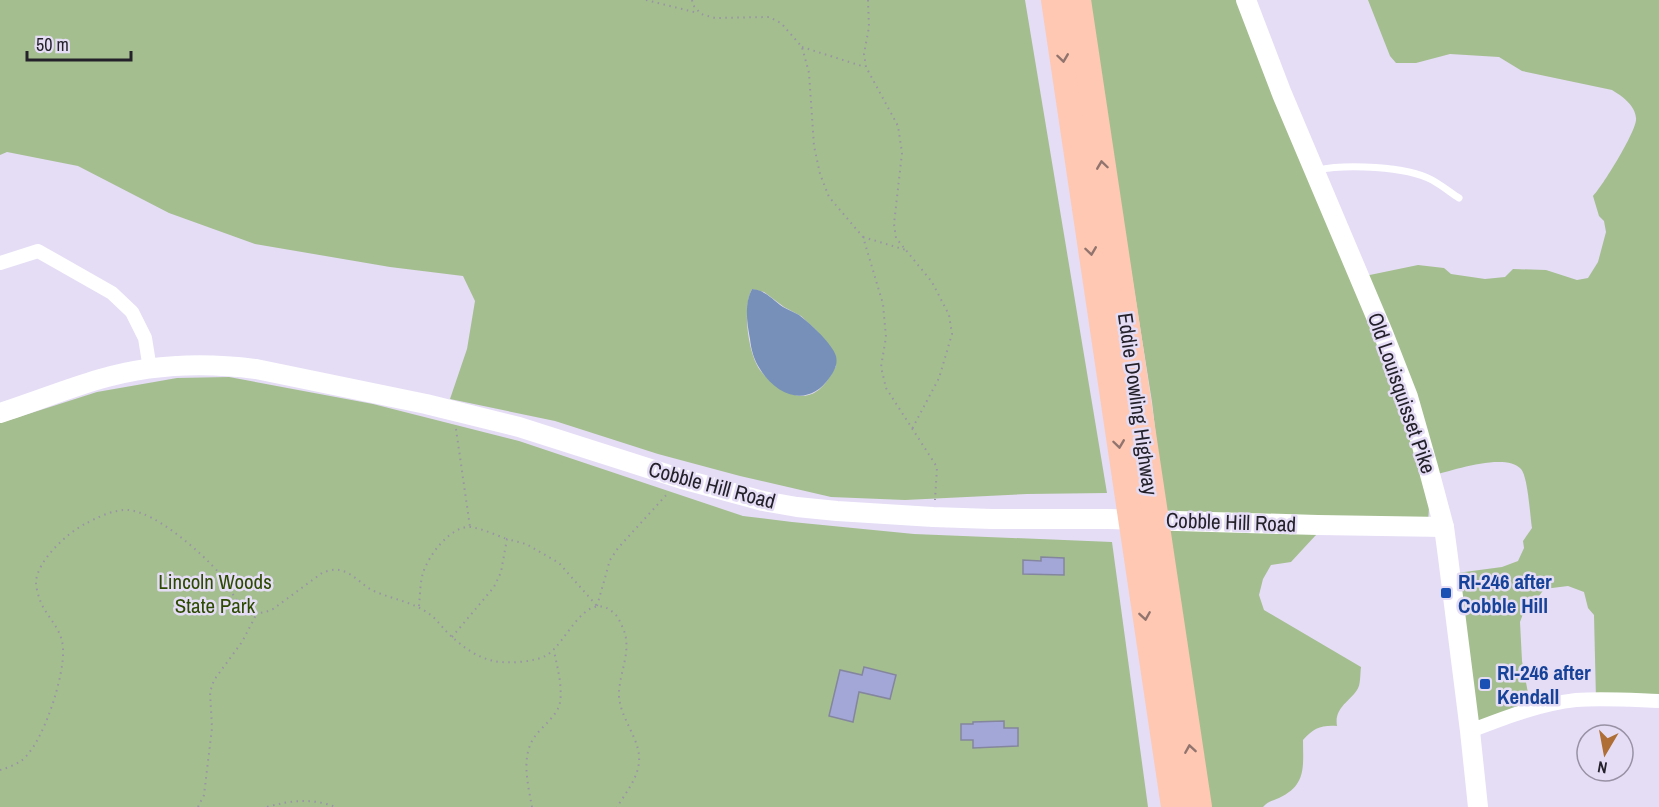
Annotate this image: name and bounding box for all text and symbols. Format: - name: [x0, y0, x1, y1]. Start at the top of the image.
- scale bar: [27, 24, 130, 62]
- text: 50 m: [36, 32, 69, 57]
- one-way arrow: [1056, 53, 1068, 62]
- one-way arrow: [1097, 160, 1109, 169]
- one-way arrow: [1084, 245, 1097, 255]
- street label: Old Louisquisset Pike: [1361, 309, 1443, 477]
- street label: Eddie Dowling Highway: [1111, 311, 1165, 497]
- one-way arrow: [1113, 439, 1125, 448]
- street label: Cobble Hill Road: [645, 454, 779, 516]
- street label: Cobble Hill Road: [1165, 505, 1297, 539]
- park label: Lincoln Woods State Park: [158, 567, 272, 620]
- place label: RI-246 after Cobble Hill: [1458, 567, 1552, 620]
- marker: RI-246 after Cobble Hill: [1439, 586, 1453, 600]
- one-way arrow: [1138, 611, 1150, 620]
- place label: RI-246 after Kendall: [1497, 658, 1591, 711]
- marker: RI-246 after Kendall: [1478, 677, 1492, 691]
- north arrow: [1575, 723, 1635, 783]
- one-way arrow: [1185, 745, 1197, 754]
- text: N: [1596, 756, 1609, 779]

